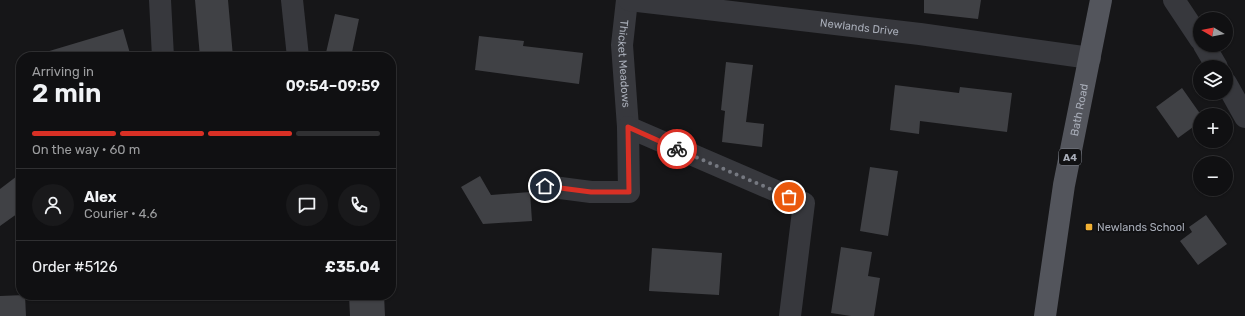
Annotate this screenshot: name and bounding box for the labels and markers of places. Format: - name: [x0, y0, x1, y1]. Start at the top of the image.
- pin: [528, 169, 562, 203]
- pin: [772, 180, 806, 214]
- place label: Newlands School: [1097, 221, 1185, 234]
- marker: Newlands School: [1084, 222, 1094, 232]

